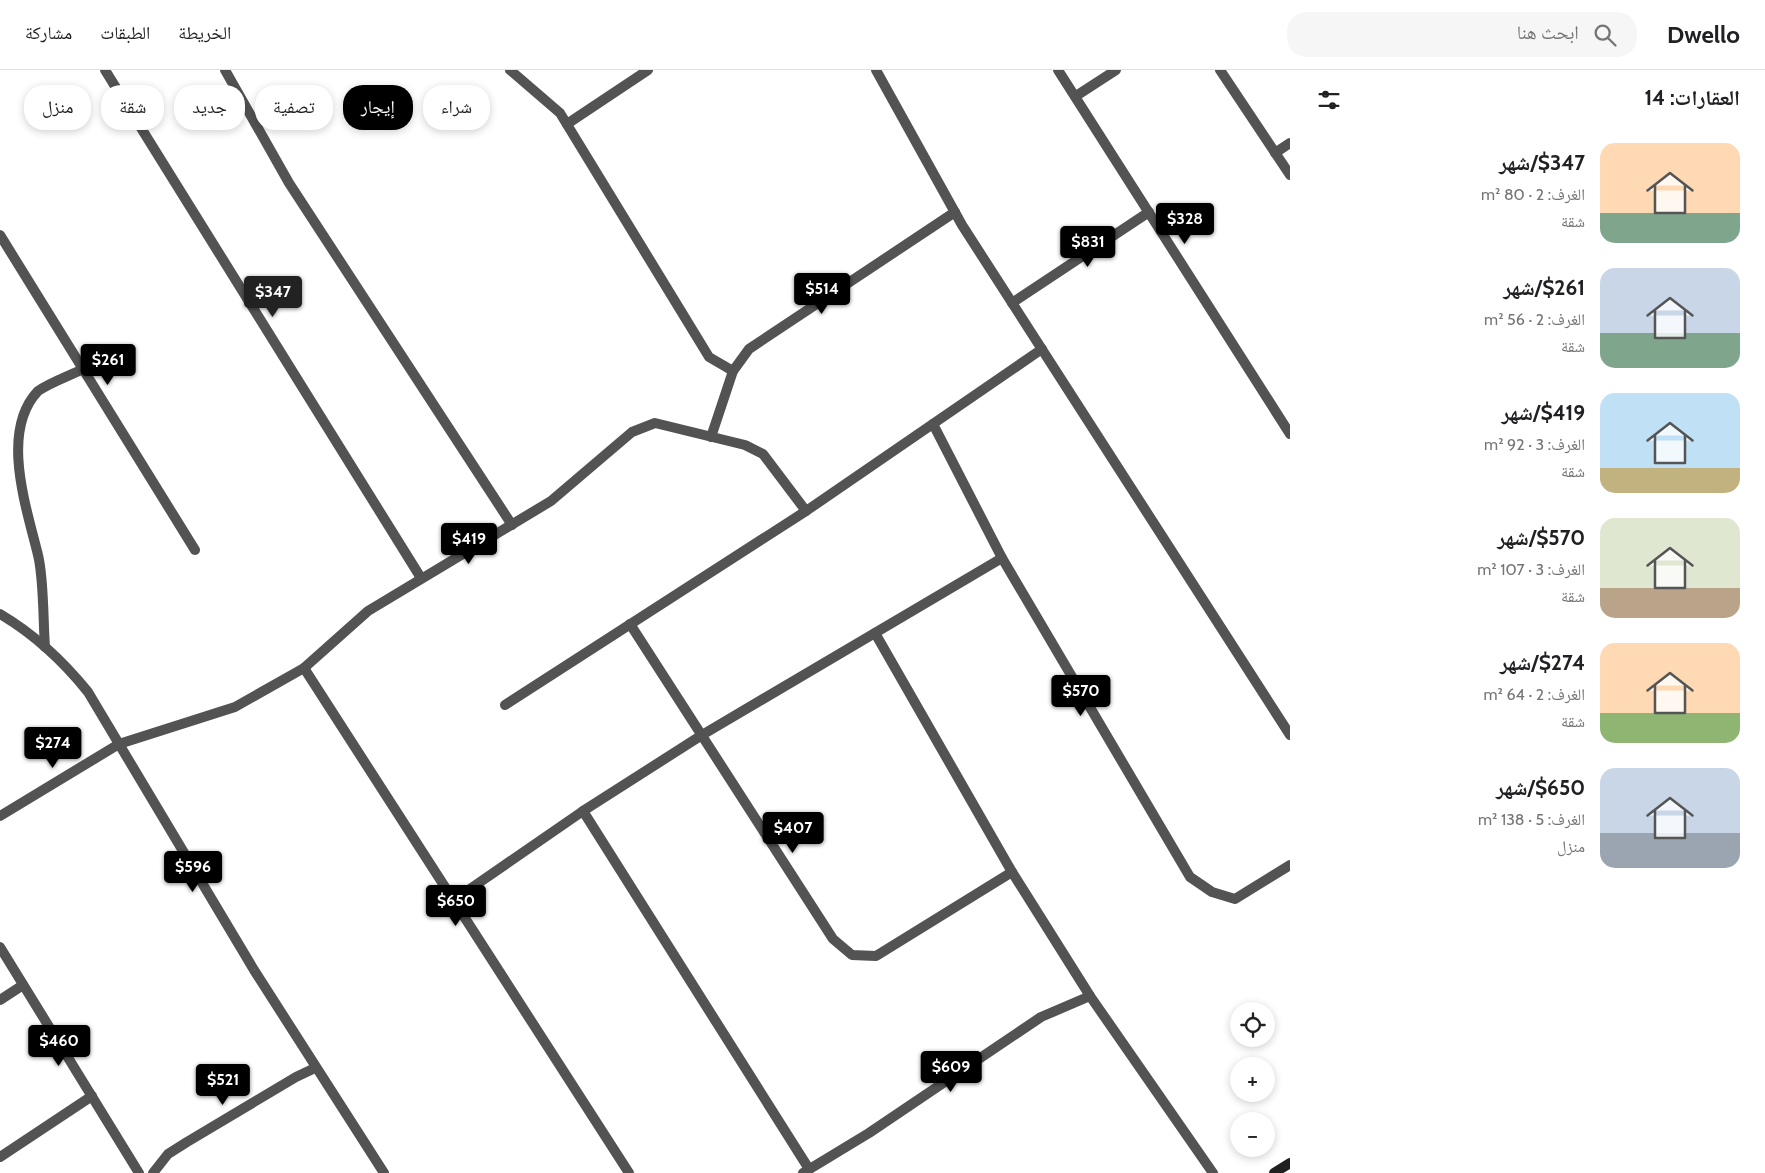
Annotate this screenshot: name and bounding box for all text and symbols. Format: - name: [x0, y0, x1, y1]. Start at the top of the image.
- search box: [1287, 12, 1637, 57]
- text: Dwello: [1667, 20, 1740, 49]
- text: ابحث هنا: [1517, 21, 1579, 44]
- icon: search: [1591, 21, 1619, 49]
- text: مشاركة: [25, 22, 72, 44]
- text: الطبقات: [100, 22, 150, 44]
- text: الخريطة: [178, 22, 231, 44]
- chip: منزل: [24, 85, 91, 130]
- chip: شقة: [101, 85, 164, 130]
- chip: جديد: [174, 85, 245, 130]
- chip: تصفية: [255, 85, 333, 130]
- chip: إيجار: [343, 85, 413, 130]
- chip: شراء: [423, 85, 490, 130]
- text: العقارات: 14: [1644, 85, 1740, 110]
- icon: filters: [1315, 86, 1343, 114]
- text: $347/شهر: [1499, 150, 1585, 175]
- icon: home: [1640, 163, 1700, 223]
- text: الغرف: 2 · 80 m²: [1481, 185, 1585, 204]
- pin: $328: [1155, 202, 1215, 245]
- text: $328: [1167, 209, 1203, 228]
- text: شقة: [1561, 212, 1585, 231]
- pin: $831: [1058, 226, 1118, 268]
- text: $831: [1071, 232, 1105, 251]
- pin: $514: [792, 272, 852, 315]
- text: $261/شهر: [1503, 275, 1585, 300]
- pin: $347: [243, 276, 303, 318]
- text: $514: [805, 279, 839, 298]
- text: $347: [255, 282, 291, 301]
- icon: home: [1640, 288, 1700, 348]
- text: الغرف: 2 · 56 m²: [1484, 310, 1585, 329]
- text: شقة: [1561, 337, 1585, 356]
- pin: $261: [78, 344, 138, 386]
- text: $261: [92, 350, 124, 369]
- text: $419/شهر: [1502, 400, 1585, 425]
- icon: home: [1640, 413, 1700, 473]
- text: الغرف: 3 · 92 m²: [1484, 435, 1585, 454]
- text: شقة: [1561, 462, 1585, 481]
- pin: $419: [439, 522, 499, 565]
- text: $570/شهر: [1497, 525, 1585, 550]
- text: $419: [452, 529, 486, 548]
- icon: home: [1640, 538, 1700, 598]
- text: الغرف: 3 · 107 m²: [1477, 560, 1585, 579]
- text: شقة: [1561, 587, 1585, 606]
- text: $274/شهر: [1500, 650, 1585, 675]
- icon: home: [1640, 663, 1700, 723]
- pin: $570: [1051, 674, 1111, 717]
- text: $570: [1062, 681, 1100, 700]
- text: الغرف: 2 · 64 m²: [1484, 685, 1585, 704]
- text: شقة: [1561, 712, 1585, 731]
- pin: $274: [23, 726, 83, 769]
- text: $274: [35, 733, 71, 752]
- text: $650/شهر: [1496, 775, 1585, 800]
- icon: home: [1640, 788, 1700, 848]
- text: الغرف: 5 · 138 m²: [1478, 810, 1585, 829]
- pin: $407: [763, 812, 823, 854]
- text: $407: [774, 818, 812, 837]
- text: منزل: [1557, 837, 1585, 856]
- pin: $596: [163, 850, 223, 893]
- text: $596: [175, 857, 211, 876]
- pin: $650: [426, 884, 486, 927]
- text: $650: [437, 891, 475, 910]
- map controls: [1230, 1002, 1275, 1157]
- button: locate: [1230, 1002, 1275, 1047]
- pin: $460: [29, 1024, 89, 1067]
- text: $460: [39, 1031, 79, 1050]
- pin: $609: [921, 1050, 981, 1093]
- text: $609: [932, 1057, 970, 1076]
- button: +: [1230, 1057, 1275, 1102]
- pin: $521: [193, 1064, 253, 1106]
- text: $521: [207, 1070, 239, 1089]
- button: −: [1230, 1112, 1275, 1157]

